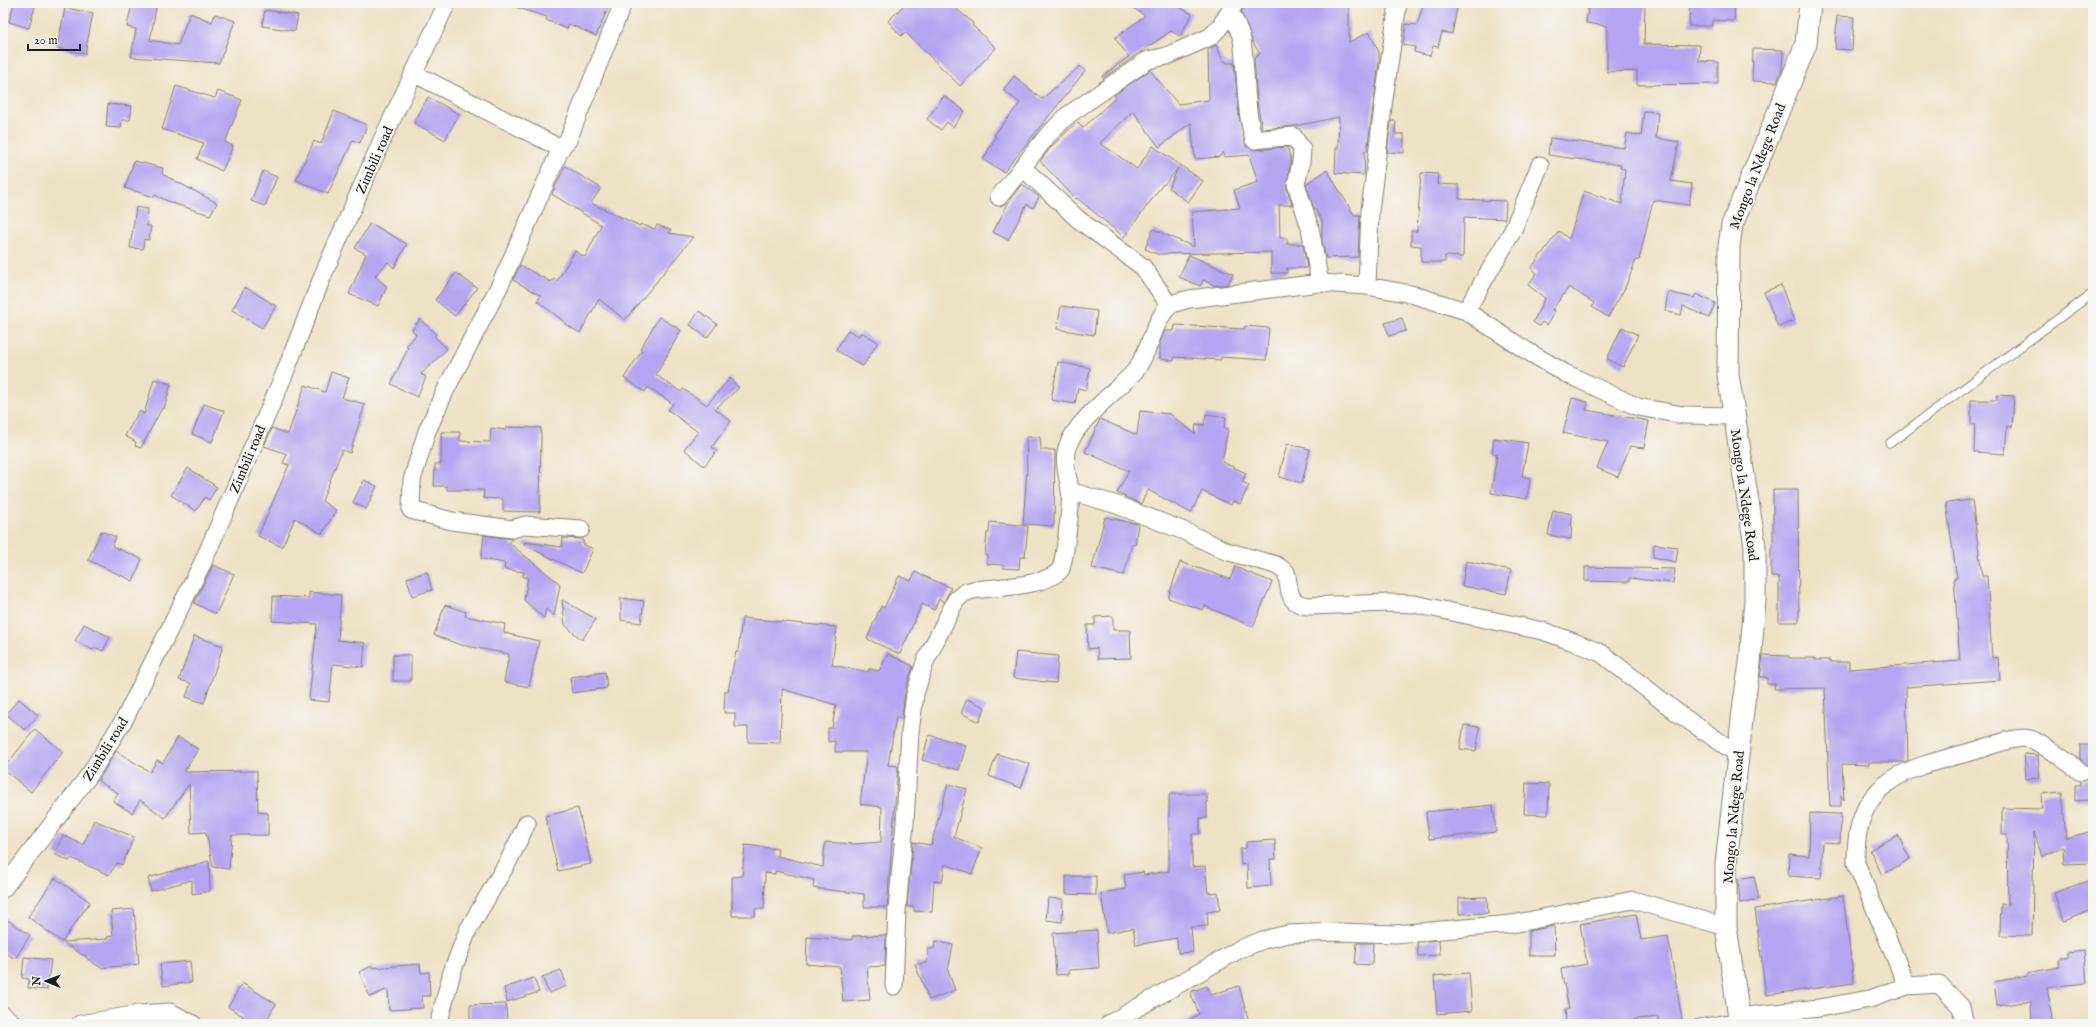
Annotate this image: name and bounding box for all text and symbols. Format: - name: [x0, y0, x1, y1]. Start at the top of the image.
- scale bar: [28, 26, 80, 52]
- text: 20 m: [34, 33, 57, 48]
- street label: Mongo la Ndege Road: [1726, 100, 1790, 232]
- street label: Zimbili road: [352, 123, 398, 197]
- street label: Zimbili road: [225, 422, 271, 496]
- street label: Mongo la Ndege Road: [1726, 428, 1762, 563]
- street label: Zimbili road: [79, 714, 133, 785]
- street label: Mongo la Ndege Road: [1719, 749, 1749, 884]
- north arrow: [26, 961, 66, 1001]
- text: N: [30, 975, 44, 987]

